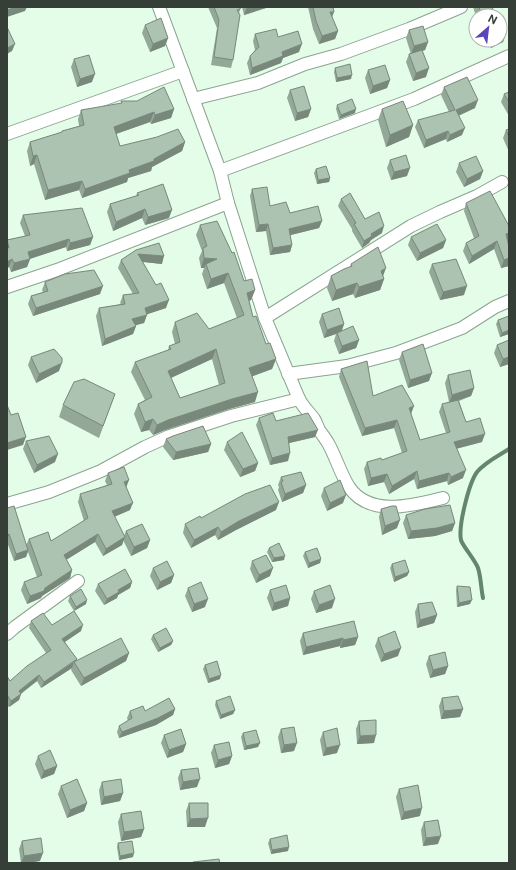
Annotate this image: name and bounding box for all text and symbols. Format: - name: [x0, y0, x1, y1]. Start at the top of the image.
- north arrow: [468, 8, 508, 48]
- text: N: [486, 12, 499, 26]

